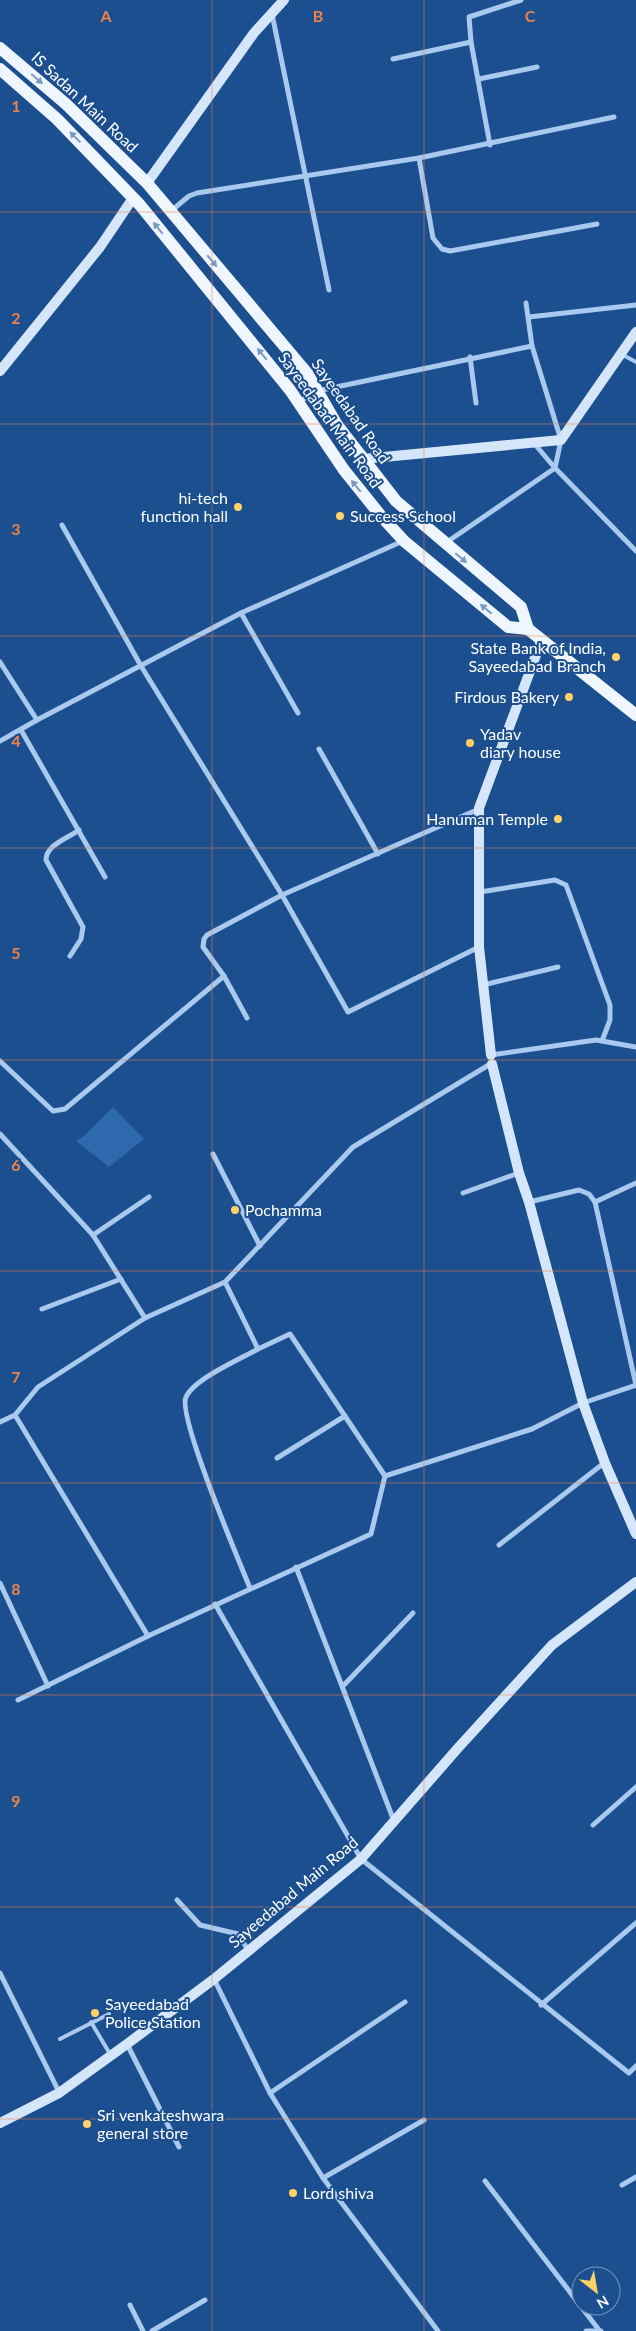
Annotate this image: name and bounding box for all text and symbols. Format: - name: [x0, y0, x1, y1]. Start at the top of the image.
- text: A: [99, 6, 112, 25]
- text: B: [313, 6, 323, 25]
- text: C: [525, 6, 536, 25]
- street label: IS Sadan Main Road: [28, 47, 143, 156]
- one-way arrow: [31, 73, 43, 85]
- text: 1: [11, 96, 21, 115]
- one-way arrow: [69, 131, 81, 143]
- one-way arrow: [153, 222, 164, 235]
- one-way arrow: [206, 254, 218, 266]
- text: 2: [11, 308, 21, 327]
- one-way arrow: [256, 347, 267, 360]
- street label: Sayeedabad Main Road: [275, 348, 386, 491]
- street label: Sayeedabad Road: [308, 355, 395, 467]
- one-way arrow: [351, 479, 362, 492]
- place label: hi-tech function hall: [141, 488, 228, 525]
- marker: hi-tech function hall: [232, 501, 244, 513]
- place label: Success School: [350, 506, 456, 525]
- marker: Success School: [334, 510, 346, 522]
- text: 3: [11, 519, 21, 538]
- one-way arrow: [455, 552, 468, 563]
- one-way arrow: [480, 604, 493, 615]
- place label: State Bank of India, Sayeedabad Branch: [469, 638, 606, 675]
- marker: State Bank of India, Sayeedabad Branch: [610, 651, 622, 663]
- place label: Firdous Bakery: [454, 687, 560, 706]
- marker: Firdous Bakery: [563, 691, 575, 703]
- place label: Yadav diary house: [480, 724, 561, 761]
- text: 4: [11, 731, 21, 750]
- marker: Yadav diary house: [464, 737, 476, 749]
- place label: Hanuman Temple: [426, 809, 548, 828]
- marker: Hanuman Temple: [552, 813, 564, 825]
- text: 5: [11, 943, 21, 962]
- text: 6: [11, 1155, 21, 1174]
- place label: Pochamma: [245, 1200, 322, 1219]
- marker: Pochamma: [229, 1204, 241, 1216]
- text: 7: [11, 1367, 21, 1386]
- text: 8: [11, 1579, 21, 1598]
- text: 9: [11, 1791, 21, 1810]
- street label: Sayeedabad Main Road: [224, 1832, 361, 1951]
- place label: Sayeedabad Police Station: [105, 1994, 201, 2031]
- marker: Sayeedabad Police Station: [89, 2007, 101, 2019]
- place label: Sri venkateshwara general store: [97, 2105, 224, 2142]
- marker: Sri venkateshwara general store: [81, 2118, 93, 2130]
- place label: Lord shiva: [303, 2183, 374, 2202]
- marker: Lord shiva: [287, 2187, 299, 2199]
- north arrow: [571, 2266, 621, 2316]
- text: N: [594, 2293, 612, 2313]

